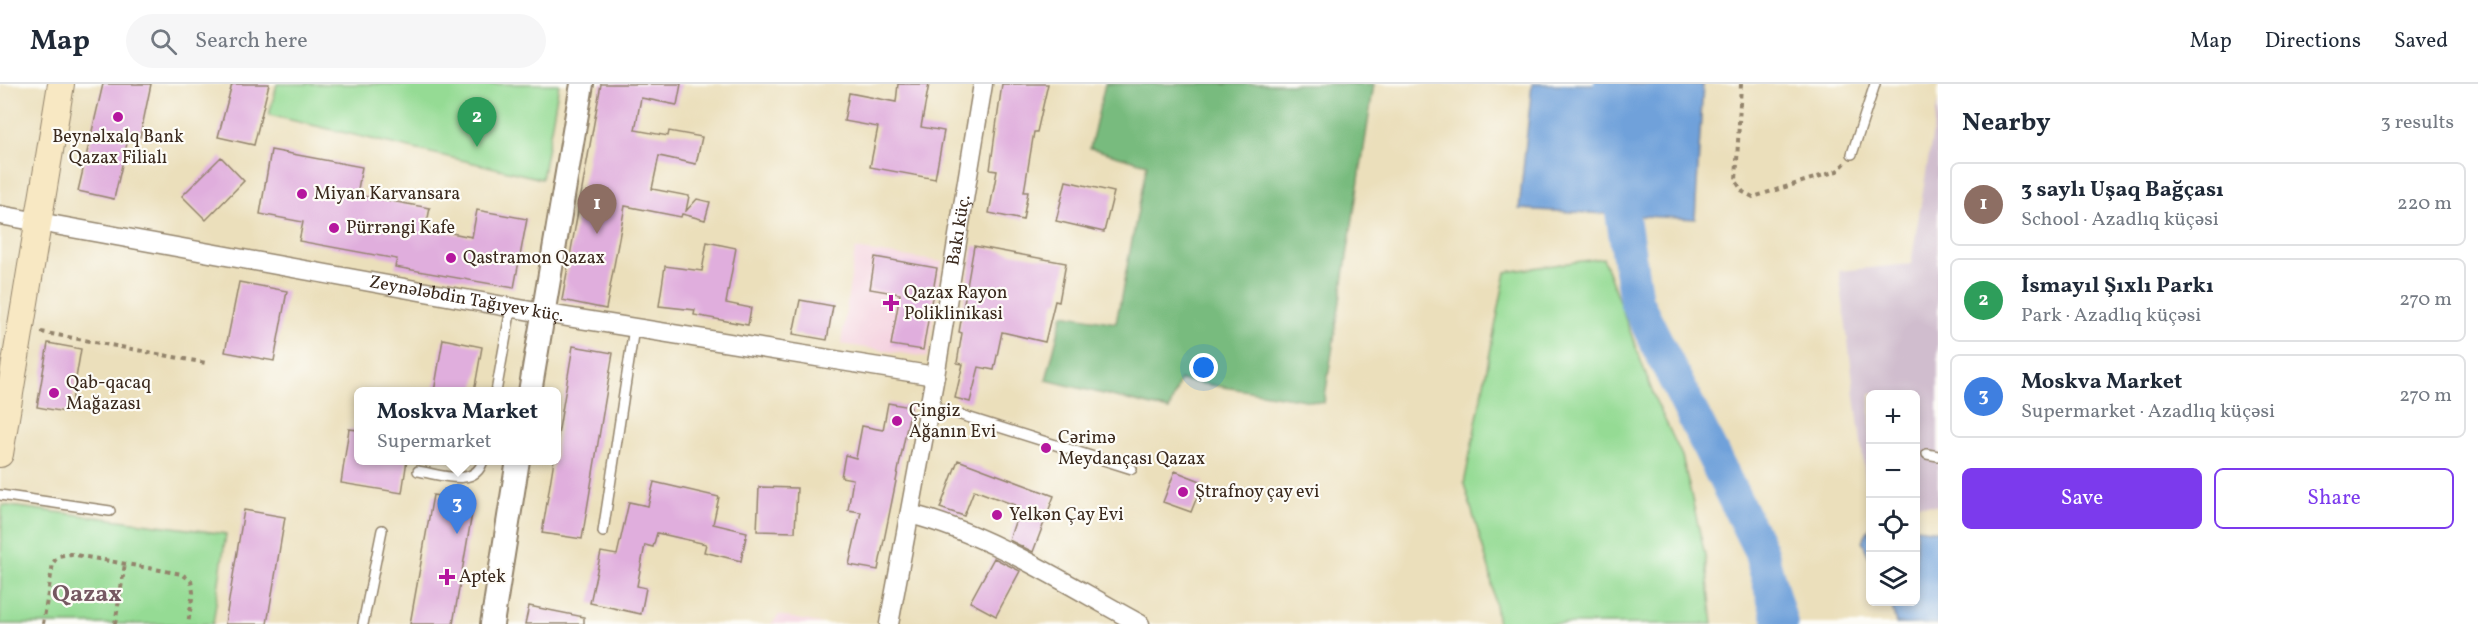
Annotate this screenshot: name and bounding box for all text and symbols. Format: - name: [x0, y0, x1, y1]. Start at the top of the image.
- search box: [126, 14, 546, 68]
- text: Map: [30, 22, 90, 61]
- icon: search: [147, 25, 180, 58]
- text: Search here: [195, 26, 308, 57]
- text: Map: [2190, 27, 2232, 56]
- text: Directions: [2265, 27, 2361, 56]
- text: Saved: [2394, 27, 2448, 56]
- pin: 2: [458, 98, 496, 147]
- text: Nearby: [1962, 105, 2051, 141]
- text: 3 results: [2380, 109, 2454, 137]
- marker: Beynəlxalq Bank Qazax Filialı: [111, 110, 125, 124]
- place label: Beynəlxalq Bank Qazax Filialı: [52, 125, 184, 171]
- text: 3 saylı Uşaq Bağçası: [2021, 175, 2224, 206]
- place label: Miyan Karvansara: [314, 182, 460, 207]
- pin: 1: [578, 184, 616, 234]
- marker: Miyan Karvansara: [295, 187, 309, 201]
- text: 1: [1979, 190, 1988, 218]
- text: 220 m: [2397, 190, 2452, 218]
- street label: Bakı küç.: [941, 193, 977, 267]
- text: School · Azadlıq küçəsi: [2021, 206, 2219, 234]
- place label: Pürrəngi Kafe: [346, 216, 455, 241]
- marker: Pürrəngi Kafe: [327, 221, 341, 235]
- place label: Qastramon Qazax: [463, 246, 605, 271]
- marker: Qastramon Qazax: [444, 251, 458, 265]
- street label: Zeynələbdin Tağıyev küç.: [367, 269, 566, 329]
- text: İsmayıl Şıxlı Parkı: [2021, 271, 2214, 302]
- place label: Qazax Rayon Poliklinikasi: [904, 281, 1008, 327]
- text: 2: [1978, 286, 1989, 314]
- text: 270 m: [2399, 286, 2452, 314]
- marker: Qazax Rayon Poliklinikasi: [882, 294, 900, 312]
- text: Park · Azadlıq küçəsi: [2021, 302, 2201, 330]
- your location: [1189, 353, 1218, 382]
- text: Moskva Market: [2021, 367, 2182, 398]
- place label: Qab-qacaq Mağazası: [66, 371, 151, 417]
- text: 3: [1978, 382, 1989, 410]
- text: 270 m: [2399, 382, 2452, 410]
- marker: Qab-qacaq Mağazası: [47, 386, 61, 400]
- popup: [354, 387, 561, 465]
- map controls: [1866, 390, 1920, 606]
- button: +: [1866, 390, 1920, 444]
- text: Moskva Market: [377, 397, 538, 428]
- text: Supermarket · Azadlıq küçəsi: [2021, 398, 2275, 426]
- place label: Çingiz Ağanın Evi: [909, 399, 996, 445]
- marker: Çingiz Ağanın Evi: [890, 414, 904, 428]
- place label: Cərimə Meydançası Qazax: [1058, 426, 1205, 472]
- text: Supermarket: [377, 428, 492, 456]
- marker: Cərimə Meydançası Qazax: [1039, 441, 1053, 455]
- button: −: [1866, 444, 1920, 498]
- button: Save: [1962, 468, 2202, 529]
- button: Share: [2214, 468, 2454, 529]
- place label: Ştrafnoy çay evi: [1195, 480, 1319, 505]
- pin: 3: [438, 484, 476, 534]
- marker: Ştrafnoy çay evi: [1176, 485, 1190, 499]
- button: locate: [1866, 498, 1920, 552]
- place label: Yelkən Çay Evi: [1009, 503, 1124, 528]
- marker: Yelkən Çay Evi: [990, 508, 1004, 522]
- button: layers: [1866, 552, 1920, 606]
- place label: Aptek: [459, 565, 506, 590]
- marker: Aptek: [440, 570, 454, 584]
- district label: Qazax: [52, 578, 122, 612]

